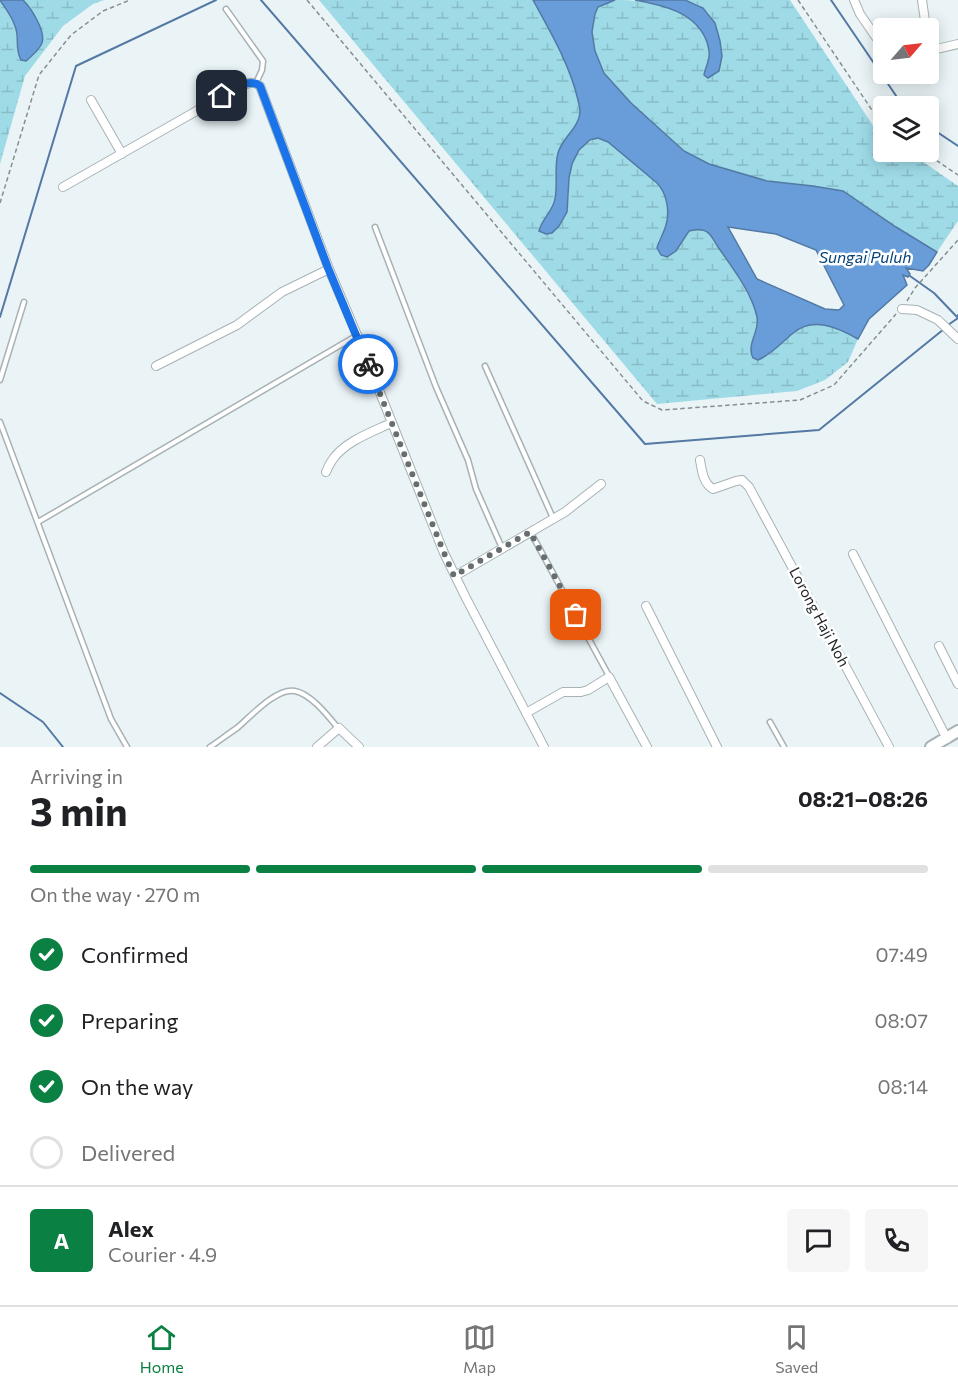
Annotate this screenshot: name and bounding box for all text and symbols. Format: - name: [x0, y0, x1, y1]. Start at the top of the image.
- north arrow: [873, 18, 939, 84]
- map controls: [873, 18, 939, 162]
- pin: [196, 70, 247, 121]
- icon: home: [205, 79, 238, 112]
- button: layers: [873, 96, 939, 162]
- water label: Sungai Puluh: [819, 247, 911, 266]
- courier: [338, 334, 398, 394]
- icon: bike: [352, 348, 385, 381]
- street label: Lorong Haji Noh: [786, 564, 854, 669]
- pin: [550, 589, 601, 640]
- icon: bag: [559, 598, 592, 631]
- text: Arriving in: [30, 764, 123, 788]
- text: 08:21–08:26: [798, 785, 928, 812]
- text: 3 min: [30, 786, 128, 834]
- text: On the way · 270 m: [30, 882, 200, 906]
- icon: check: [30, 938, 63, 971]
- text: Confirmed: [81, 941, 188, 968]
- text: 07:49: [876, 942, 928, 966]
- icon: check: [30, 1004, 63, 1037]
- text: Preparing: [81, 1007, 178, 1034]
- text: 08:07: [875, 1008, 928, 1032]
- icon: check: [30, 1070, 63, 1103]
- text: On the way: [81, 1073, 193, 1100]
- text: 08:14: [878, 1074, 928, 1098]
- text: Delivered: [81, 1139, 175, 1166]
- button: chat: [787, 1209, 850, 1272]
- button: phone: [865, 1209, 928, 1272]
- text: Alex: [108, 1215, 154, 1242]
- text: A: [54, 1227, 69, 1254]
- text: Courier · 4.9: [108, 1242, 217, 1266]
- tab: Home: [140, 1321, 184, 1376]
- tab: Map: [463, 1321, 496, 1376]
- tab: Saved: [775, 1321, 818, 1376]

